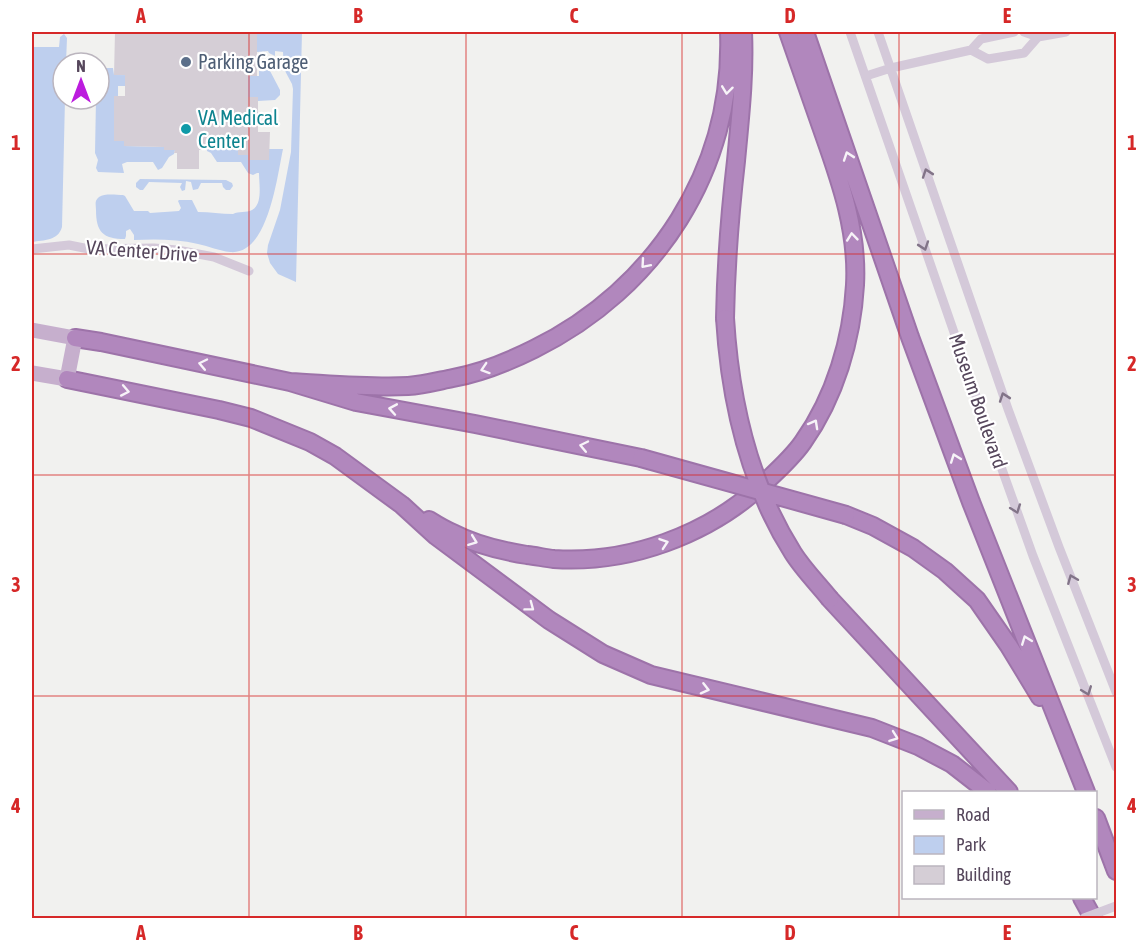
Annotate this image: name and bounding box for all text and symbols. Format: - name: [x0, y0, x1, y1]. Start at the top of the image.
- text: A: [135, 4, 146, 27]
- text: B: [353, 4, 363, 27]
- text: C: [570, 4, 579, 27]
- text: D: [784, 4, 796, 27]
- text: E: [1003, 4, 1012, 27]
- place label: Parking Garage: [198, 50, 308, 73]
- north arrow: [51, 51, 111, 111]
- marker: Parking Garage: [179, 55, 193, 69]
- text: N: [76, 57, 86, 75]
- one-way arrow: [721, 85, 734, 94]
- place label: VA Medical Center: [198, 106, 279, 152]
- marker: VA Medical Center: [179, 122, 193, 136]
- text: 1: [11, 131, 21, 154]
- text: 1: [1127, 131, 1137, 154]
- one-way arrow: [842, 151, 855, 162]
- one-way arrow: [921, 168, 934, 179]
- one-way arrow: [846, 233, 859, 242]
- street label: VA Center Drive: [85, 235, 199, 266]
- one-way arrow: [917, 240, 930, 251]
- one-way arrow: [642, 257, 653, 268]
- street label: Museum Boulevard: [945, 330, 1012, 471]
- text: 2: [11, 352, 21, 375]
- text: 2: [1127, 352, 1137, 375]
- one-way arrow: [198, 358, 208, 371]
- one-way arrow: [480, 362, 491, 375]
- one-way arrow: [120, 384, 130, 397]
- one-way arrow: [999, 392, 1012, 403]
- one-way arrow: [388, 403, 398, 416]
- one-way arrow: [806, 420, 818, 431]
- one-way arrow: [579, 440, 589, 453]
- one-way arrow: [950, 454, 963, 464]
- one-way arrow: [1009, 503, 1022, 514]
- one-way arrow: [467, 534, 478, 546]
- one-way arrow: [658, 538, 669, 551]
- text: 3: [11, 573, 21, 596]
- text: 3: [1127, 573, 1137, 596]
- one-way arrow: [1067, 575, 1079, 586]
- one-way arrow: [524, 599, 535, 610]
- one-way arrow: [1021, 636, 1033, 647]
- one-way arrow: [700, 681, 710, 694]
- one-way arrow: [1080, 685, 1092, 696]
- one-way arrow: [888, 729, 899, 742]
- legend: [902, 791, 1097, 899]
- text: 4: [10, 794, 21, 817]
- text: 4: [1126, 794, 1137, 817]
- text: Road: [956, 804, 990, 825]
- text: Park: [956, 834, 986, 855]
- text: Building: [956, 864, 1011, 885]
- text: A: [135, 921, 146, 944]
- text: B: [353, 921, 363, 944]
- text: C: [570, 921, 579, 944]
- text: D: [784, 921, 796, 944]
- text: E: [1003, 921, 1012, 944]

